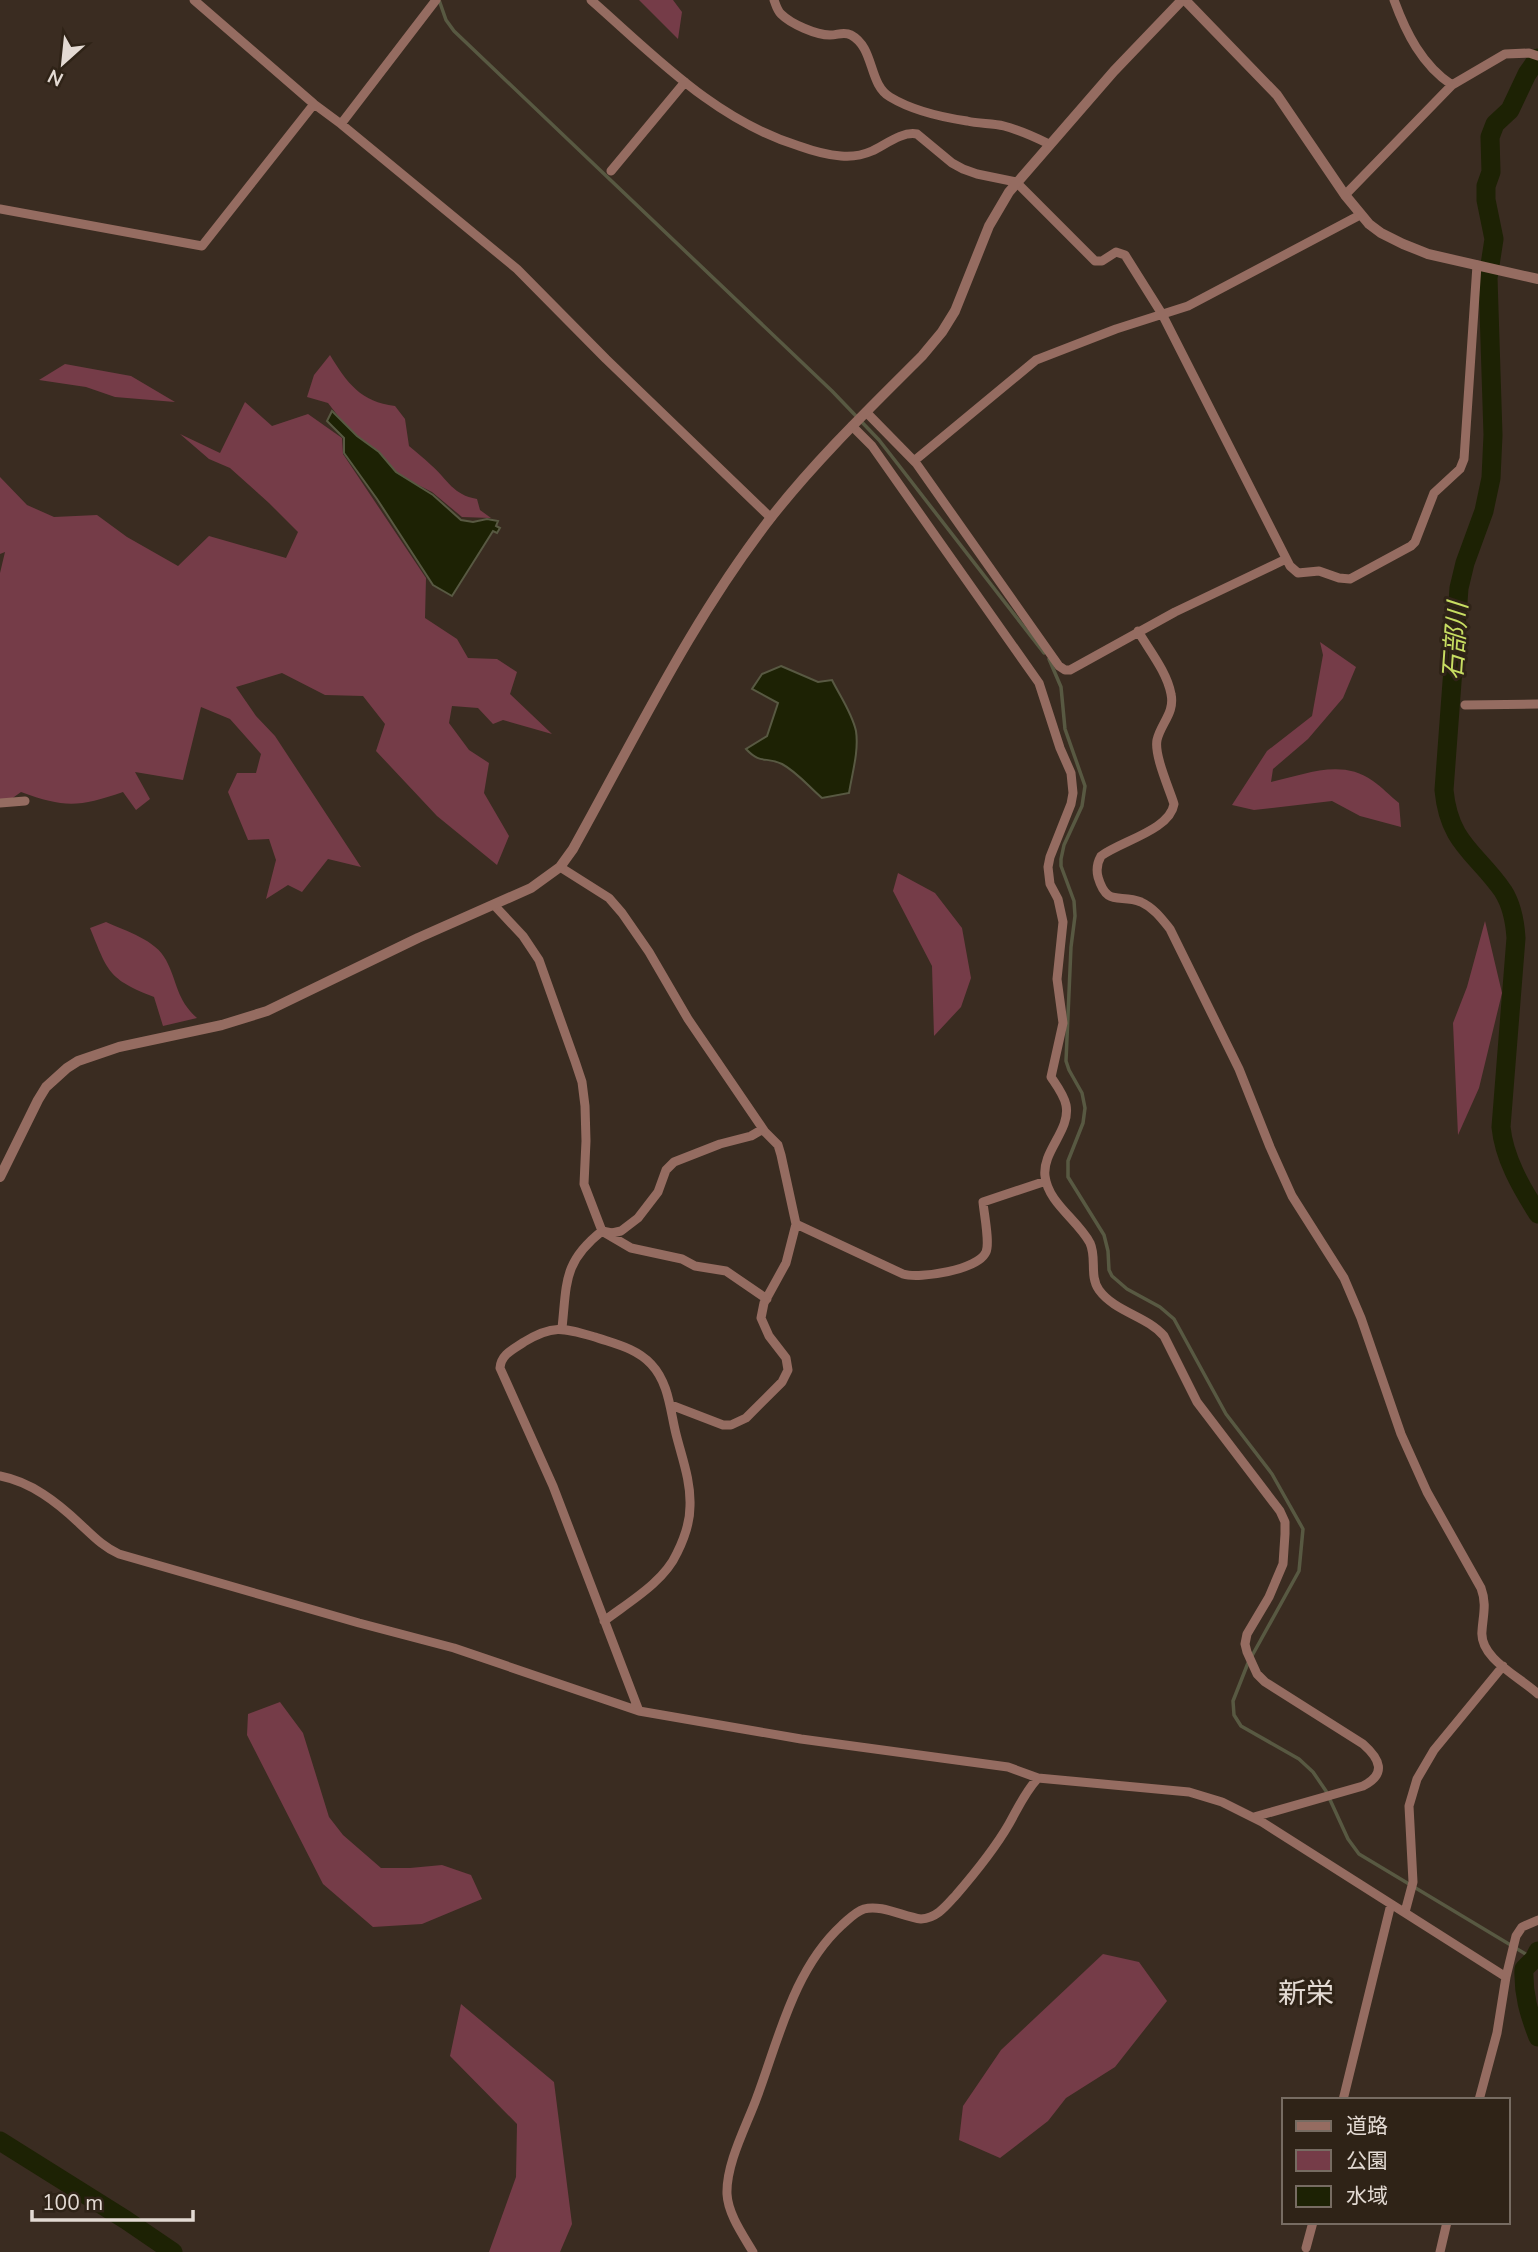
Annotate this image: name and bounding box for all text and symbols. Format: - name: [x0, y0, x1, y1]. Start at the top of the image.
- north arrow: [28, 28, 98, 98]
- text: N: [43, 62, 68, 92]
- water label: 石部川: [1435, 598, 1476, 681]
- district label: 新栄: [1278, 1975, 1334, 2013]
- legend: [1282, 2098, 1510, 2224]
- text: 道路: [1346, 2112, 1388, 2140]
- text: 公園: [1346, 2147, 1388, 2175]
- scale bar: [32, 2178, 192, 2222]
- text: 水域: [1346, 2182, 1388, 2210]
- text: 100 m: [42, 2189, 103, 2217]

